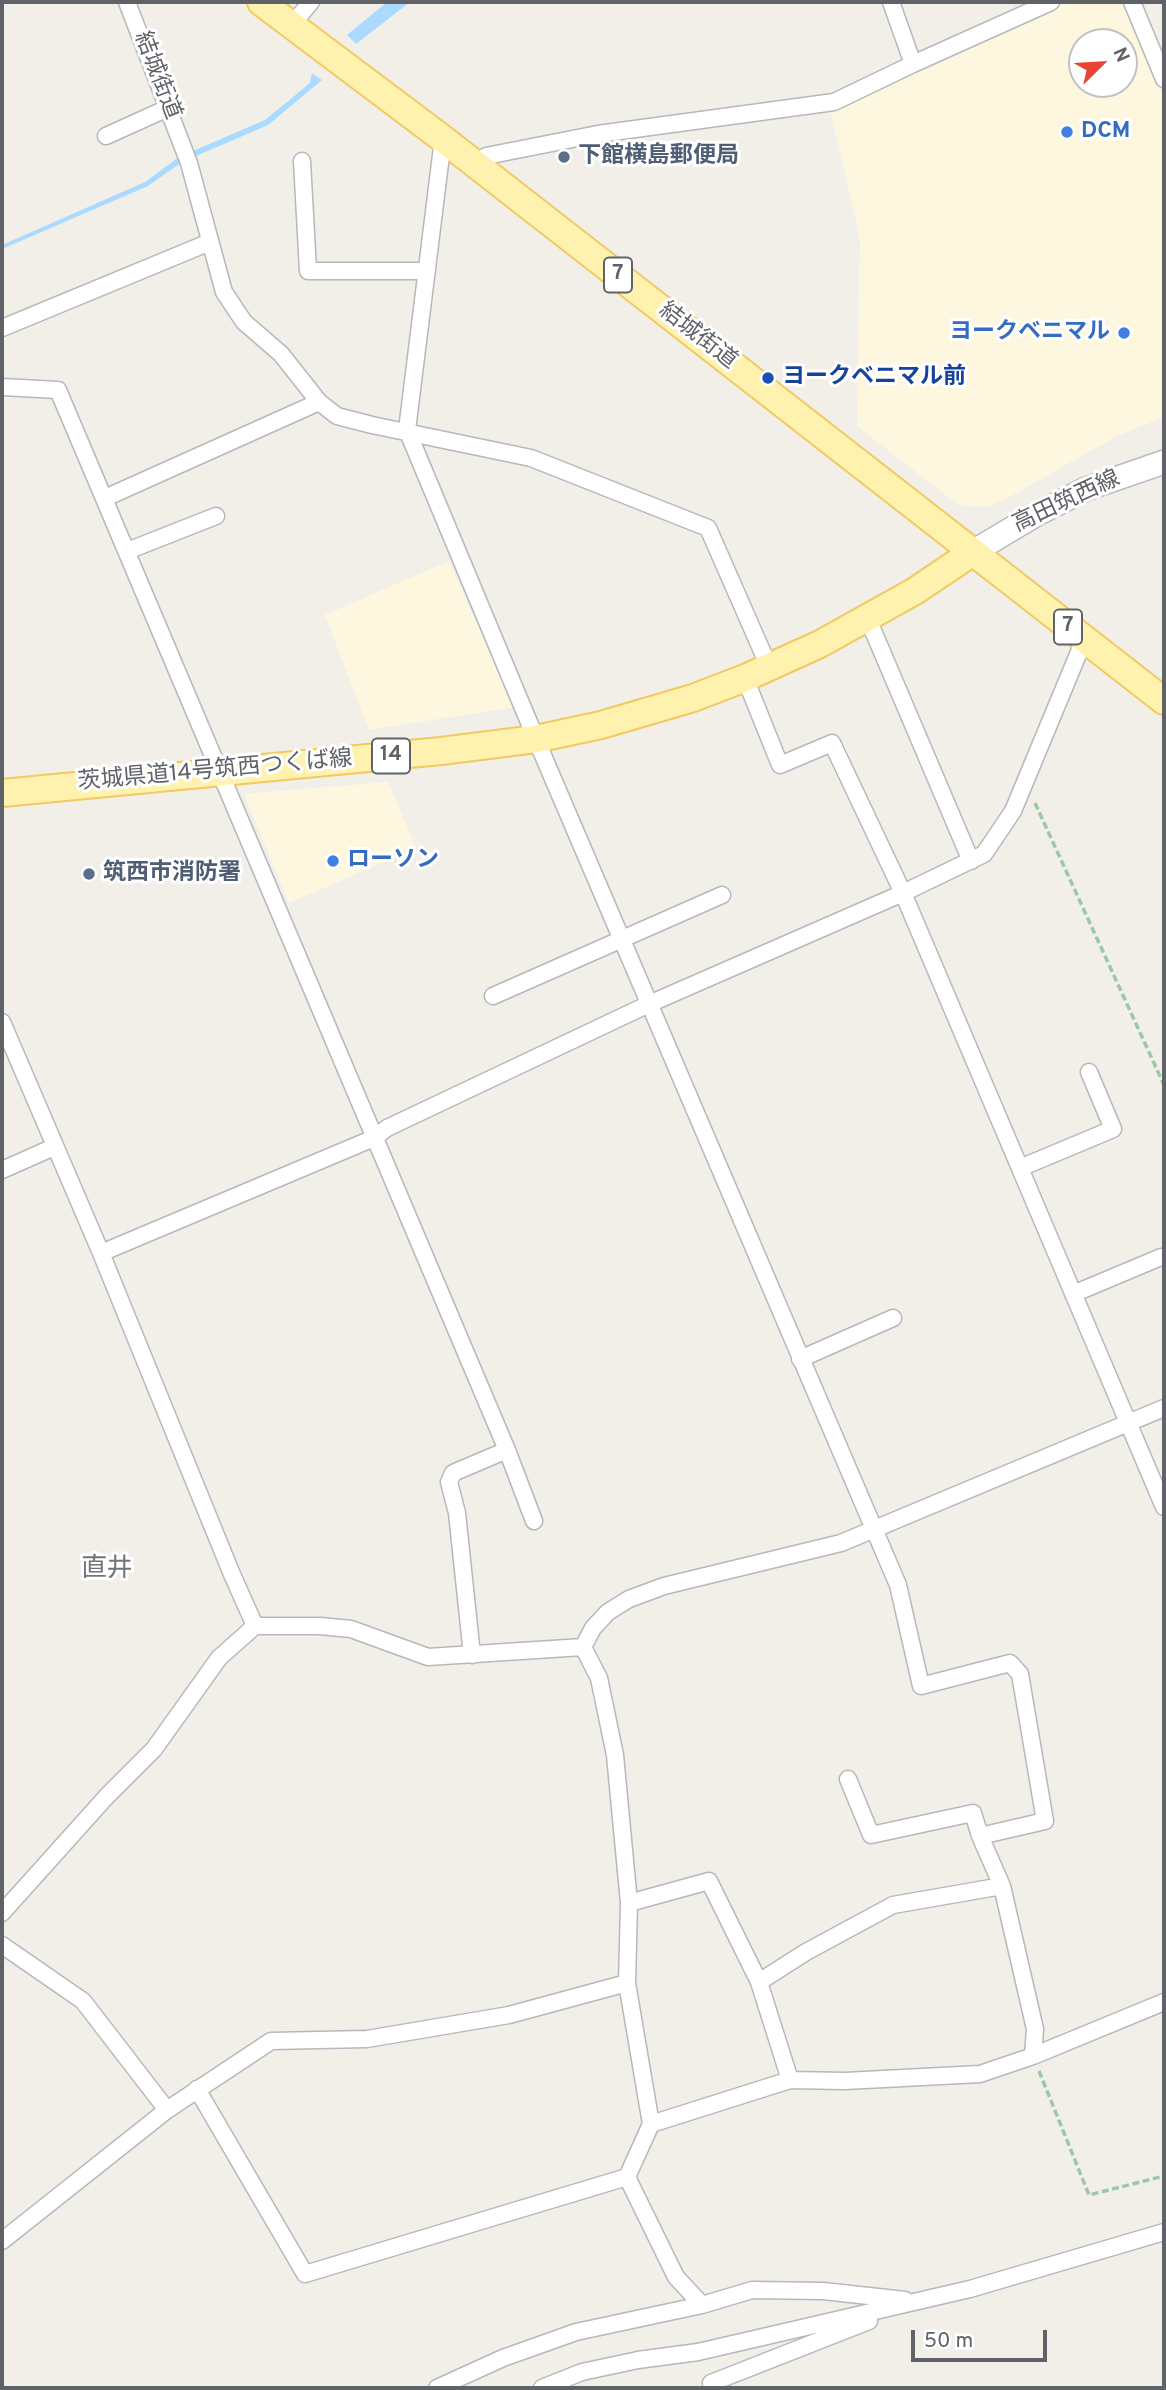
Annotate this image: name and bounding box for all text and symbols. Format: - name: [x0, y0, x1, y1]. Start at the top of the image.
- street label: 結城街道: [127, 28, 185, 124]
- north arrow: [1068, 28, 1138, 98]
- text: N: [1107, 44, 1134, 66]
- place label: DCM: [1081, 118, 1130, 146]
- marker: DCM: [1059, 124, 1075, 140]
- place label: 下館横島郵便局: [578, 143, 739, 171]
- marker: 下館横島郵便局: [556, 149, 572, 165]
- road number: 7: [604, 258, 632, 292]
- street label: 結城街道: [652, 298, 742, 376]
- place label: ヨークベニマル: [949, 319, 1110, 347]
- marker: ヨークベニマル: [1116, 325, 1132, 341]
- place label: ヨークベニマル前: [782, 364, 966, 392]
- marker: ヨークベニマル前: [760, 370, 776, 386]
- street label: 高田筑西線: [1009, 466, 1125, 540]
- road number: 7: [1054, 610, 1082, 644]
- road number: 14: [372, 738, 410, 774]
- street label: 茨城県道14号筑西つくば線: [77, 746, 353, 798]
- place label: ローソン: [347, 847, 439, 875]
- marker: ローソン: [325, 853, 341, 869]
- place label: 筑西市消防署: [103, 860, 241, 888]
- marker: 筑西市消防署: [81, 866, 97, 882]
- district label: 直井: [81, 1555, 133, 1587]
- scale bar: [914, 2316, 1050, 2360]
- text: 50 m: [924, 2328, 973, 2355]

